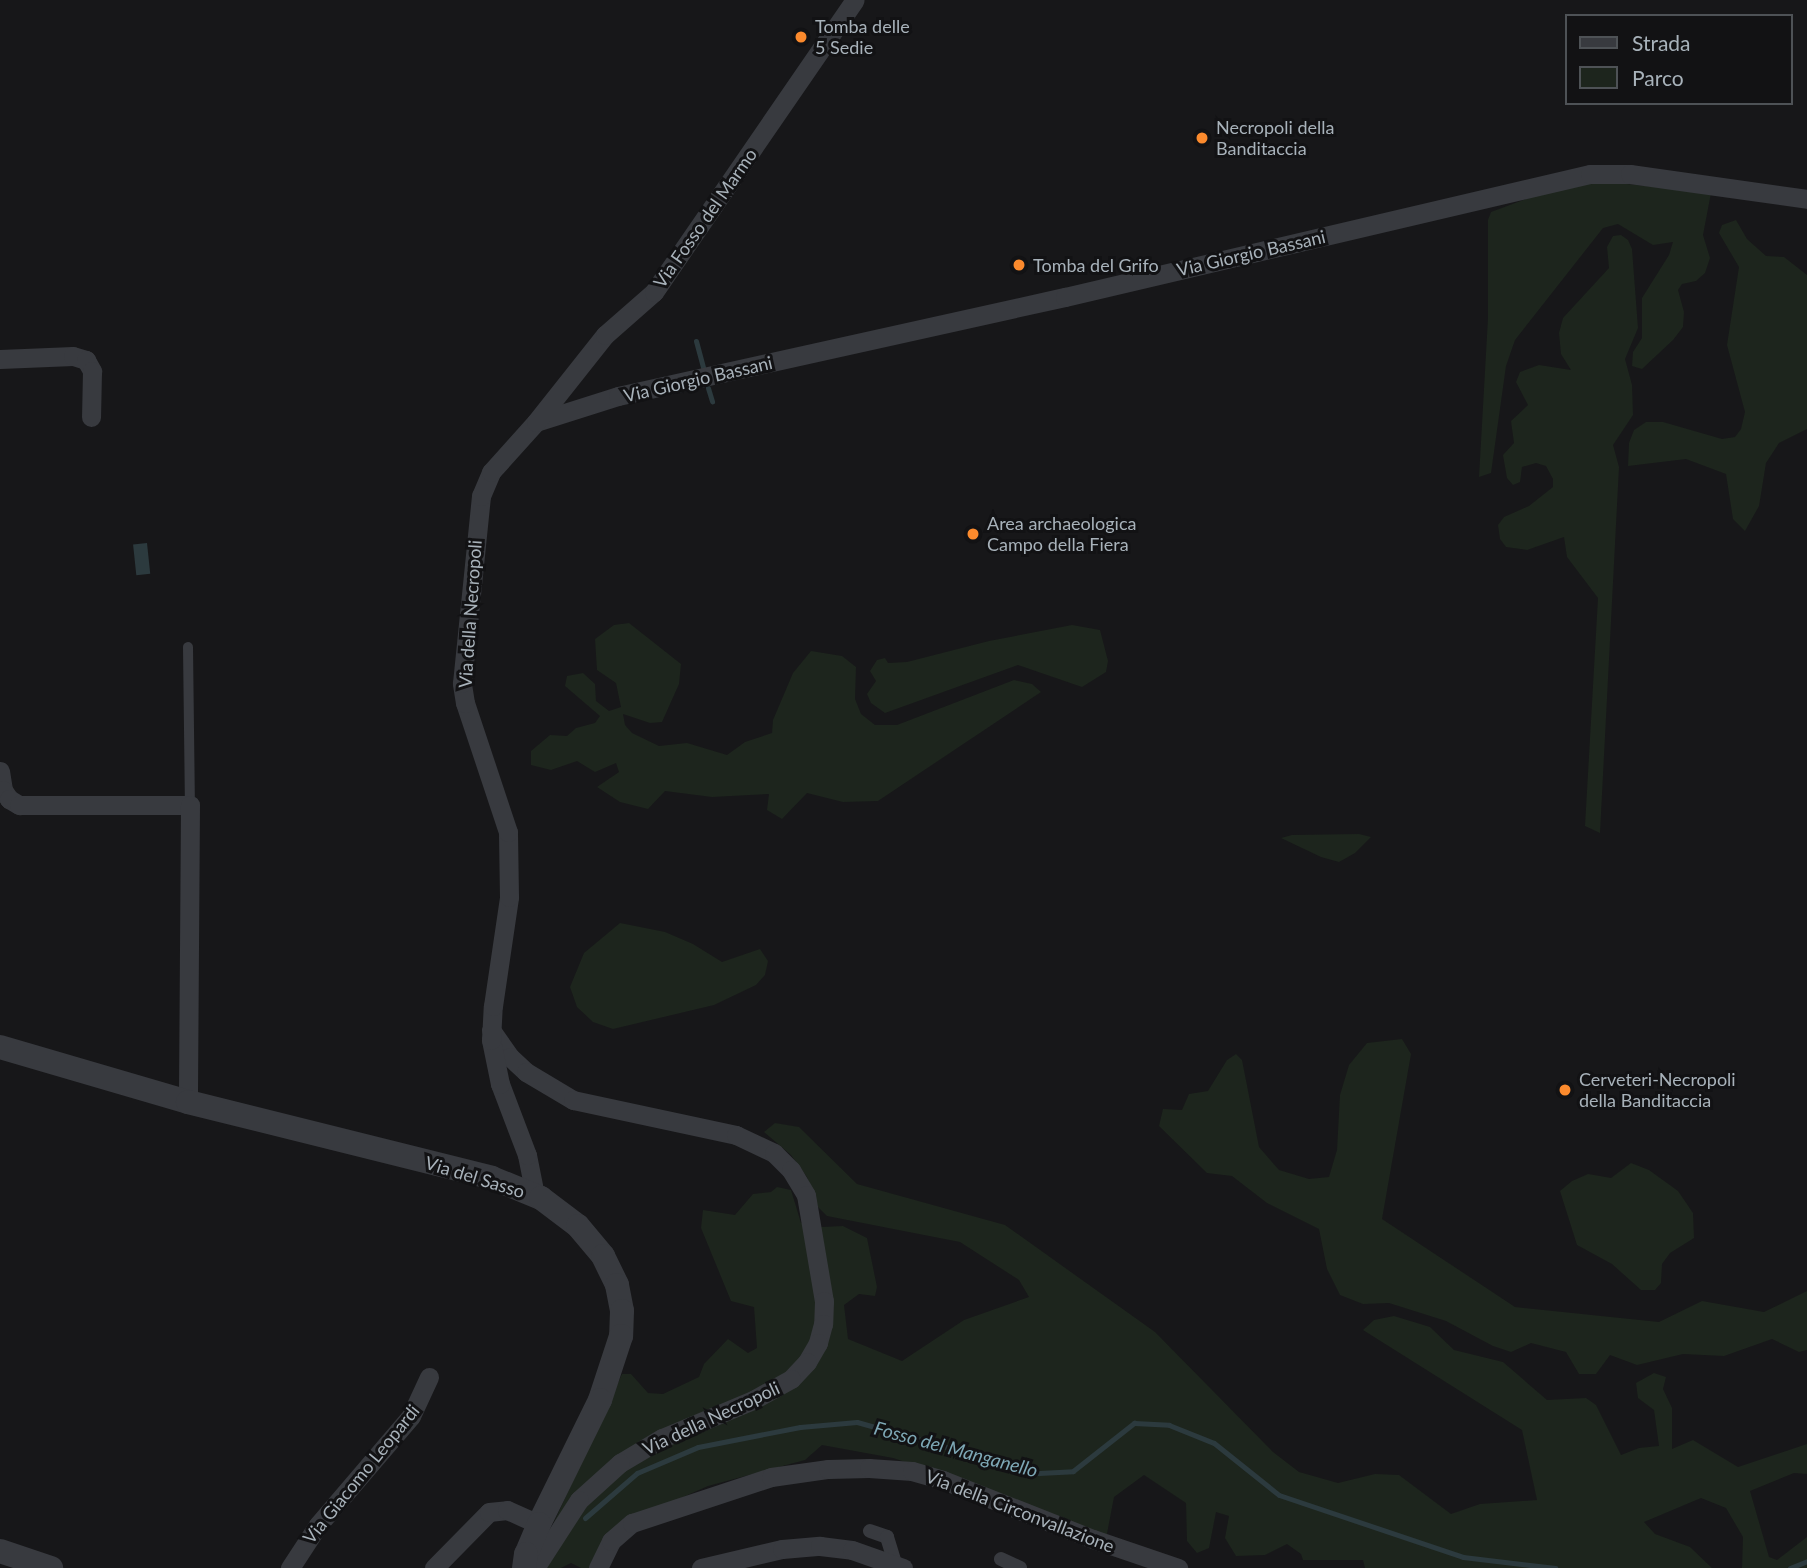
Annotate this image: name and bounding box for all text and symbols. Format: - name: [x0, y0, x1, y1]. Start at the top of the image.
- legend: [1566, 14, 1793, 105]
- place label: Tomba delle 5 Sedie: [815, 16, 910, 58]
- marker: Tomba delle 5 Sedie: [793, 29, 809, 45]
- text: Strada: [1632, 30, 1691, 55]
- text: Parco: [1632, 65, 1684, 90]
- place label: Necropoli della Banditaccia: [1216, 117, 1334, 160]
- marker: Necropoli della Banditaccia: [1194, 130, 1210, 146]
- street label: Via Fosso del Marmo: [649, 144, 761, 292]
- street label: Via Giorgio Bassani: [1175, 225, 1327, 281]
- place label: Tomba del Grifo: [1033, 254, 1159, 276]
- marker: Tomba del Grifo: [1011, 257, 1027, 273]
- street label: Via Giorgio Bassani: [622, 351, 774, 407]
- place label: Area archaeologica Campo della Fiera: [987, 513, 1136, 556]
- marker: Area archaeologica Campo della Fiera: [965, 526, 981, 542]
- street label: Via della Necropoli: [454, 539, 486, 689]
- place label: Cerveteri-Necropoli della Banditaccia: [1579, 1069, 1736, 1112]
- marker: Cerveteri-Necropoli della Banditaccia: [1557, 1082, 1573, 1098]
- street label: Via del Sasso: [423, 1152, 527, 1202]
- street label: Via della Necropoli: [639, 1377, 783, 1459]
- street label: Via Giacomo Leopardi: [298, 1400, 424, 1548]
- water label: Fosso del Manganello: [872, 1416, 1040, 1482]
- street label: Via della Circonvallazione: [923, 1465, 1117, 1557]

